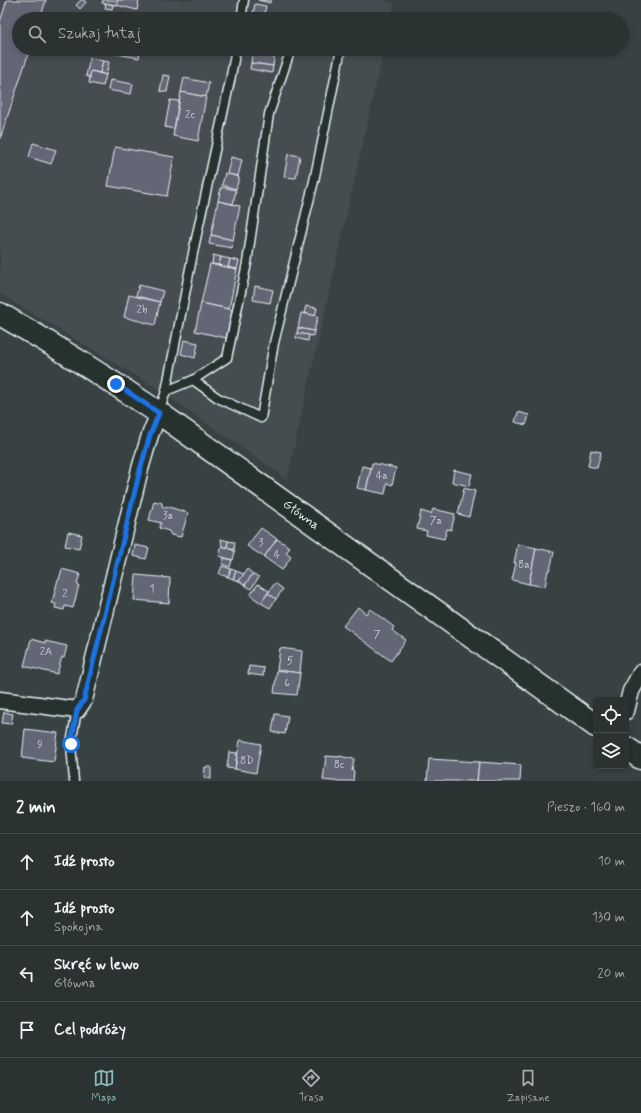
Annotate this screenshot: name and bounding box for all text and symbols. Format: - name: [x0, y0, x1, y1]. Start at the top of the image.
- search box: [12, 12, 629, 56]
- icon: search: [26, 23, 48, 45]
- text: Szukaj tutaj: [58, 24, 141, 44]
- house number: 2c: [185, 108, 195, 122]
- house number: 2b: [137, 303, 147, 317]
- route end: [107, 375, 125, 393]
- house number: 4a: [376, 469, 388, 483]
- street label: Główna: [279, 496, 323, 534]
- house number: 3a: [163, 509, 174, 523]
- house number: 7a: [430, 514, 443, 528]
- house number: 3: [259, 536, 264, 550]
- house number: 4: [274, 548, 281, 562]
- house number: 8a: [518, 558, 530, 572]
- house number: 1: [150, 582, 155, 596]
- house number: 2: [62, 587, 68, 601]
- house number: 7: [374, 628, 381, 642]
- house number: 2A: [40, 645, 52, 659]
- house number: 5: [287, 654, 294, 668]
- house number: 6: [284, 676, 290, 690]
- map controls: [593, 697, 629, 769]
- button: locate: [593, 697, 629, 733]
- button: layers: [593, 733, 629, 769]
- route start: [62, 735, 80, 753]
- house number: 9: [37, 738, 43, 752]
- house number: 8D: [240, 754, 254, 768]
- house number: 8c: [334, 758, 345, 772]
- text: 2 min: [16, 796, 56, 818]
- text: Pieszo · 160 m: [547, 799, 625, 816]
- icon: ahead: [16, 851, 38, 873]
- text: Idź prosto: [54, 852, 115, 872]
- text: 10 m: [598, 853, 625, 870]
- text: Idź prosto: [54, 899, 115, 919]
- icon: ahead: [16, 907, 38, 929]
- text: 130 m: [592, 909, 625, 926]
- text: Spokojna: [54, 919, 103, 936]
- text: Skręć w lewo: [54, 955, 139, 975]
- icon: left: [16, 963, 38, 985]
- text: 20 m: [597, 965, 625, 982]
- text: Główna: [54, 975, 96, 992]
- icon: arrive: [16, 1019, 38, 1041]
- text: Cel podróży: [54, 1020, 126, 1040]
- tab: Mapa: [91, 1067, 116, 1105]
- tab: Trasa: [299, 1067, 324, 1105]
- tab: Zapisane: [507, 1067, 550, 1105]

